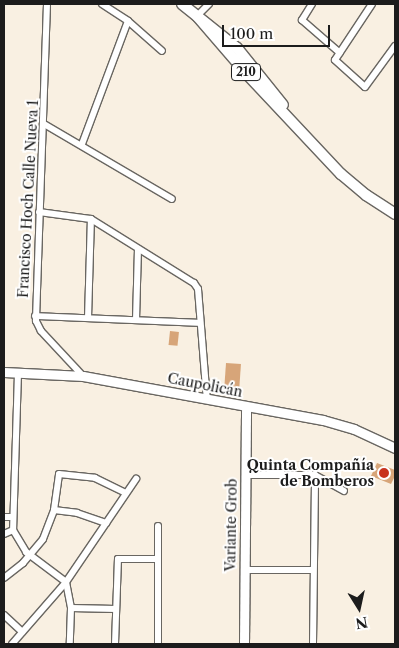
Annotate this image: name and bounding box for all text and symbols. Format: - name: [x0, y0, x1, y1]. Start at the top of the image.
- scale bar: [224, 15, 332, 47]
- text: 100 m: [230, 24, 273, 43]
- road number: 210: [230, 62, 262, 82]
- street label: Francisco Hoch Calle Nueva 1: [14, 100, 42, 298]
- street label: Caupolicán: [166, 370, 244, 400]
- place label: Quinta Compañía de Bomberos: [247, 457, 374, 490]
- marker: Quinta Compañía de Bomberos: [378, 467, 390, 479]
- street label: Variante Grob: [222, 478, 240, 572]
- north arrow: [334, 583, 384, 633]
- text: N: [354, 613, 369, 633]

